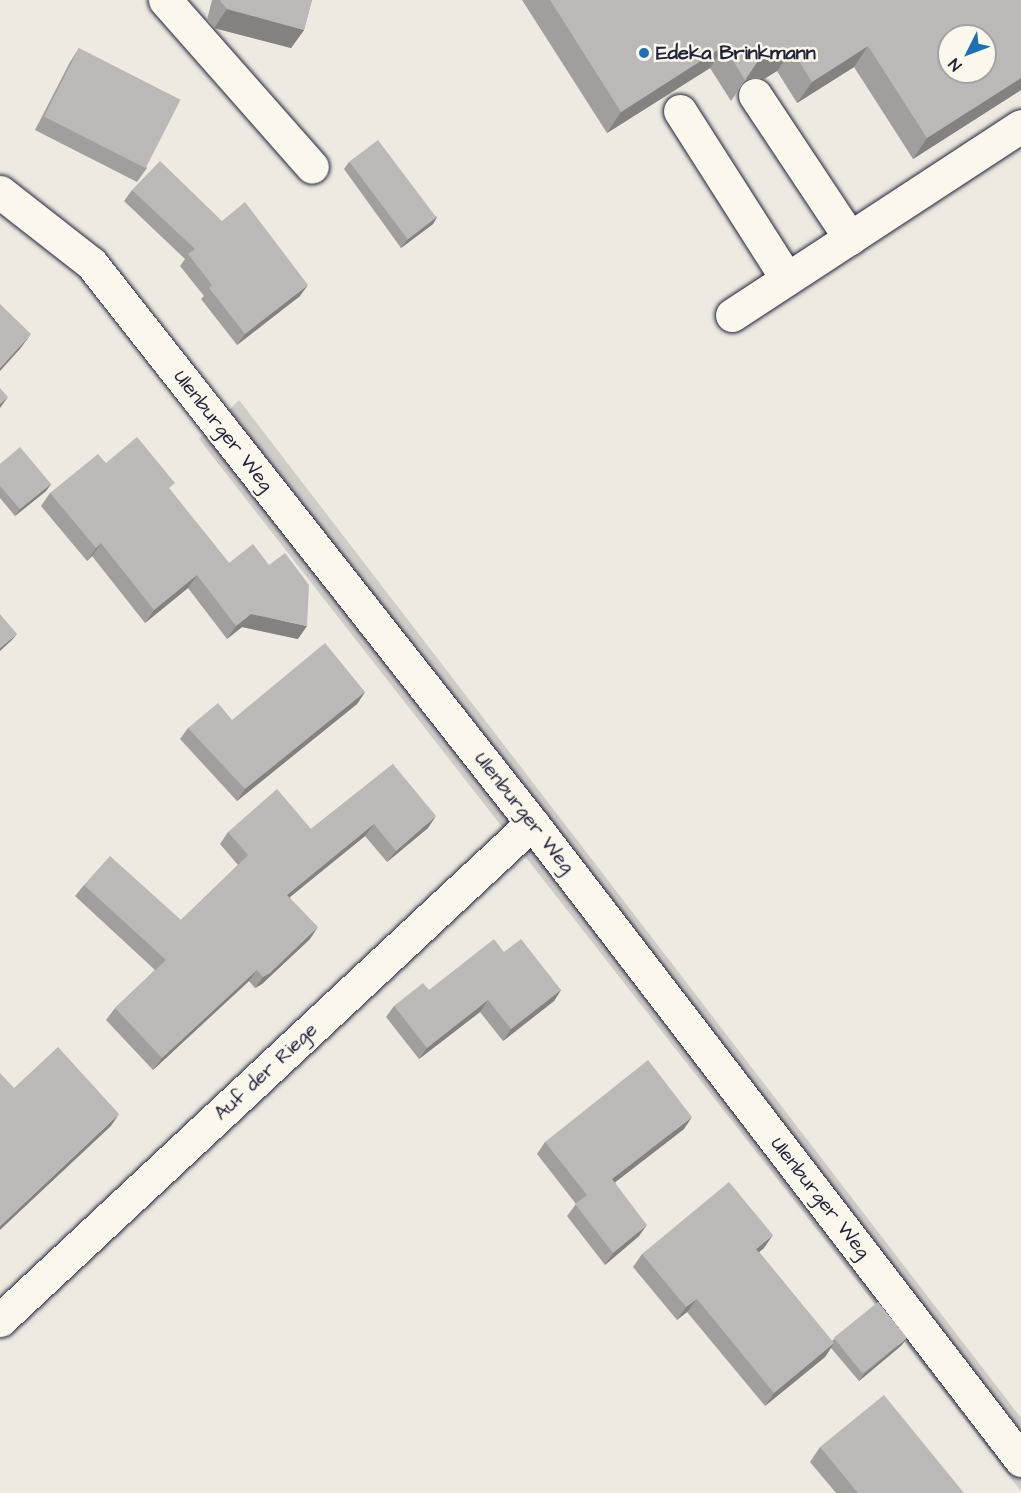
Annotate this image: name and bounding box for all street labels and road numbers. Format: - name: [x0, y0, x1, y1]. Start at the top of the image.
- street label: Ulenburger Weg: [168, 365, 278, 497]
- street label: Ulenburger Weg: [469, 747, 579, 879]
- street label: Auf der Riege: [209, 1018, 323, 1126]
- street label: Ulenburger Weg: [765, 1132, 875, 1264]

